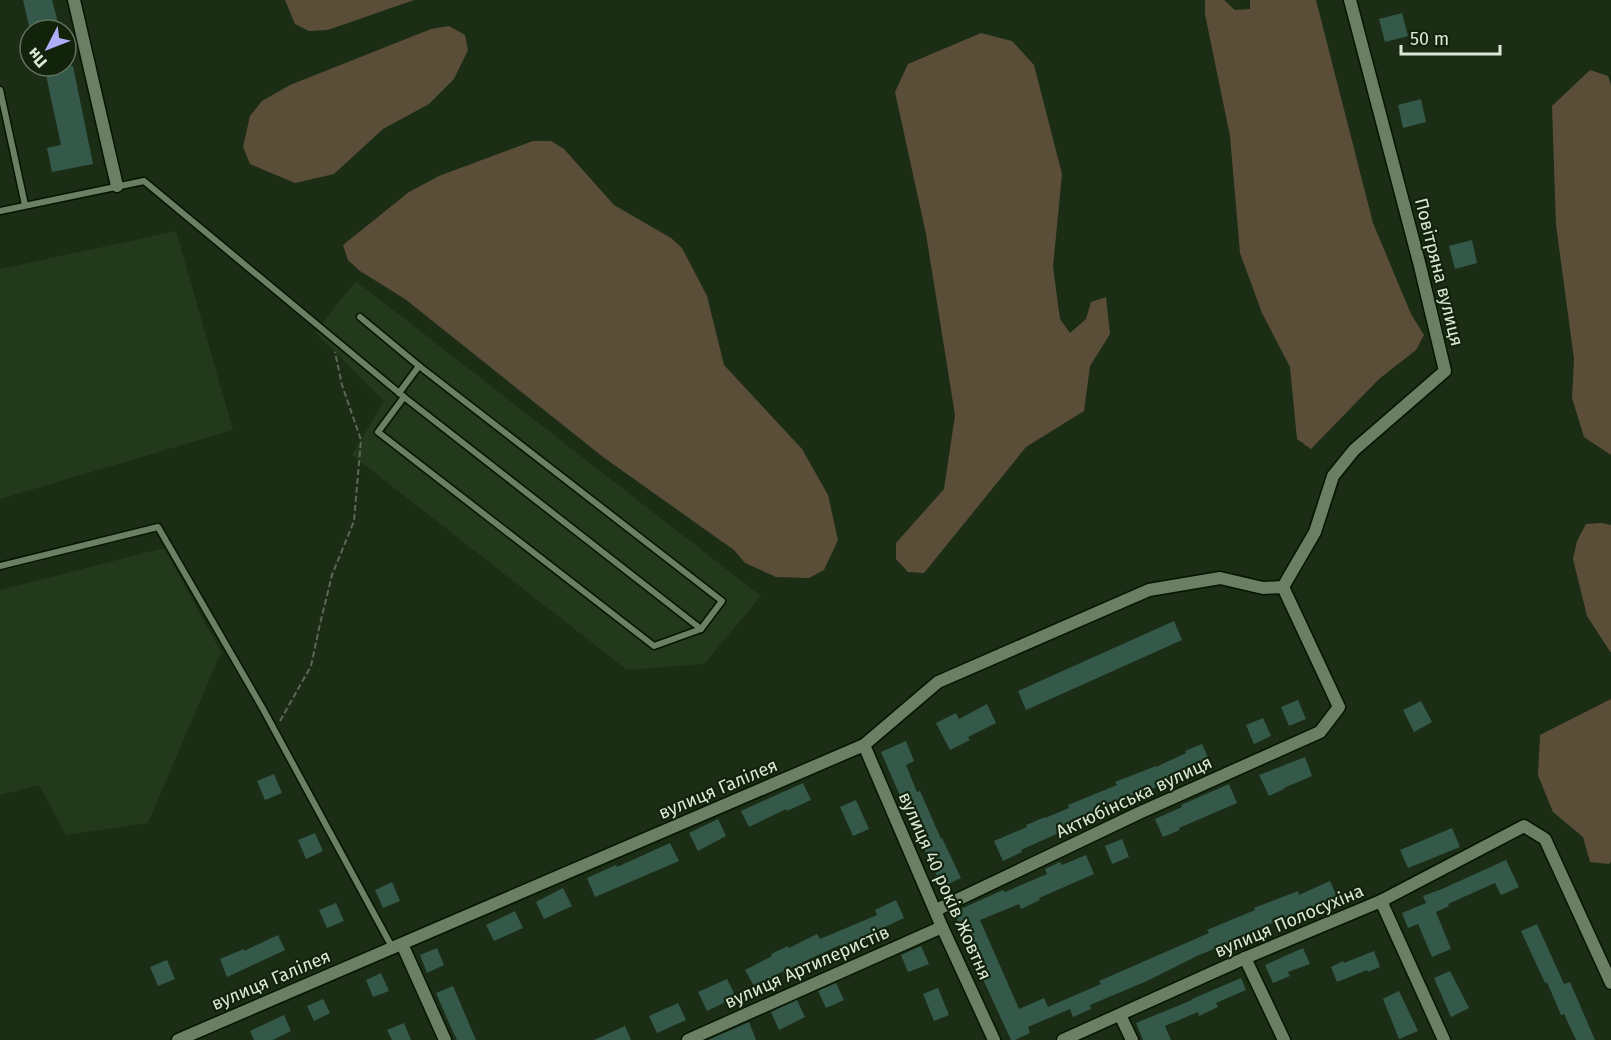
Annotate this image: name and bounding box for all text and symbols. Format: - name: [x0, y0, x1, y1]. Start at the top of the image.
- north arrow: [18, 18, 78, 78]
- scale bar: [1401, 18, 1500, 56]
- text: 50 m: [1410, 28, 1449, 50]
- text: Пн: [23, 44, 51, 71]
- street label: Повітряна вулиця: [1410, 196, 1468, 348]
- street label: Актюбінська вулиця: [1052, 751, 1216, 843]
- street label: вулиця Галілея: [655, 754, 781, 824]
- street label: вулиця 40 років Жовтня: [894, 789, 996, 983]
- street label: вулиця Полосухіна: [1211, 880, 1367, 962]
- street label: вулиця Артилеристів: [721, 921, 893, 1013]
- street label: вулиця Галілея: [208, 945, 334, 1015]

